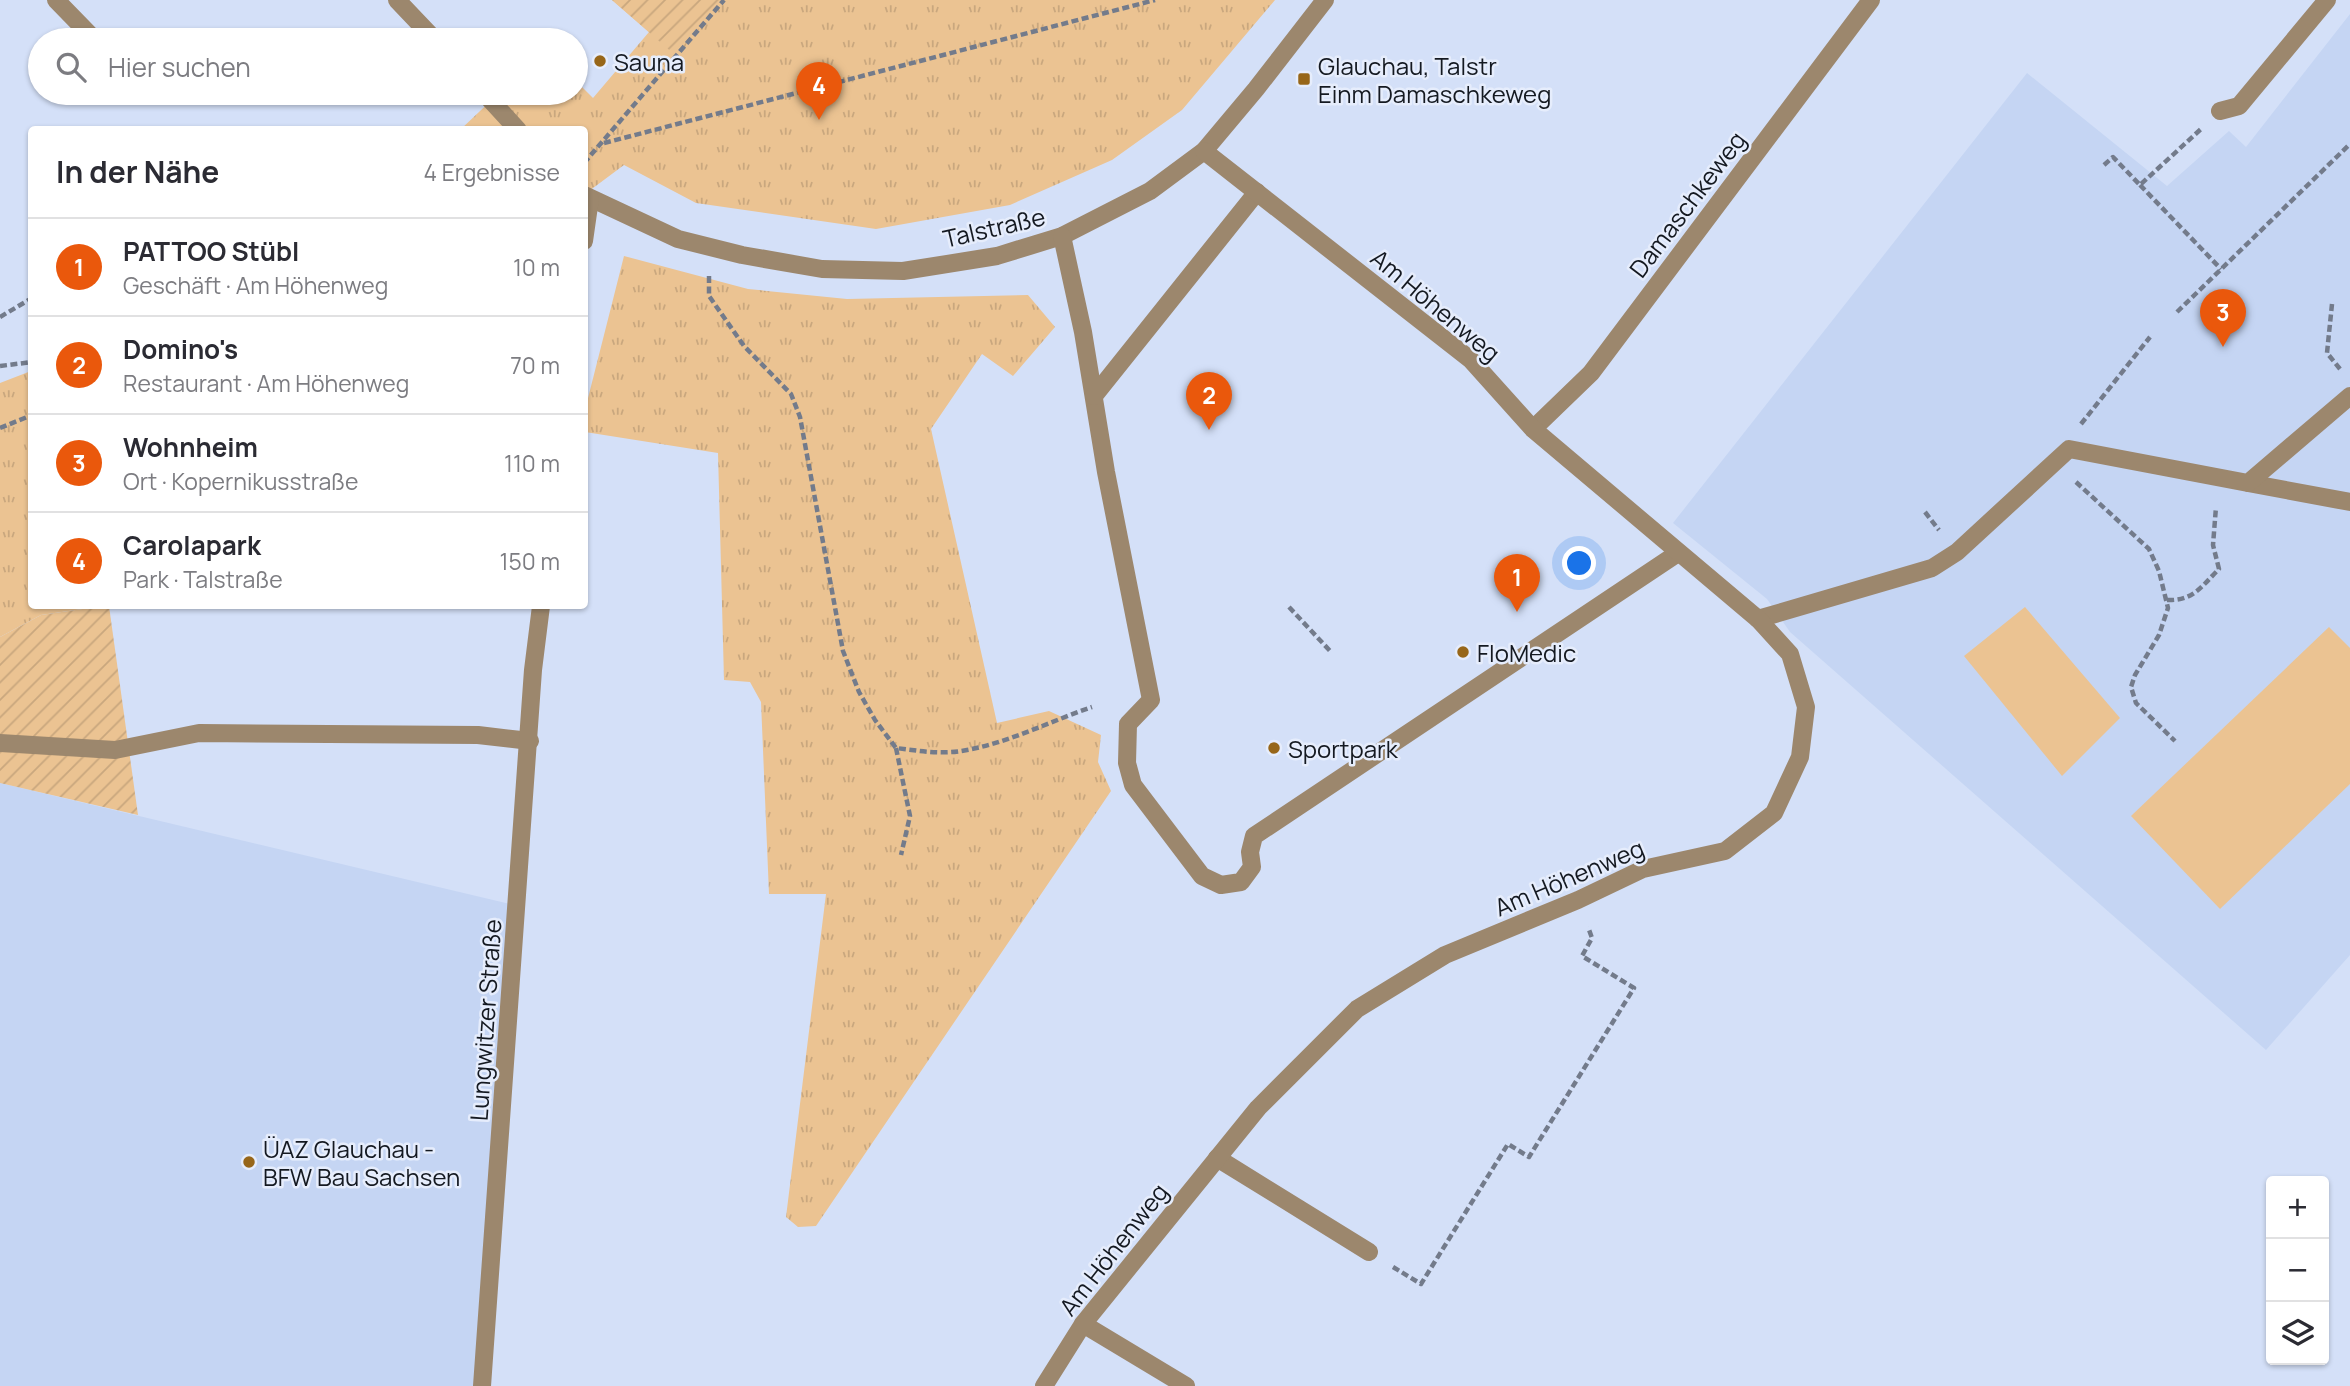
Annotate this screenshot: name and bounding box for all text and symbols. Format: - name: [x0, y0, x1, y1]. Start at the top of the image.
- search box: [28, 28, 588, 105]
- place label: Sauna: [614, 45, 684, 78]
- icon: search: [52, 48, 90, 86]
- text: Hier suchen: [108, 49, 251, 85]
- place label: Glauchau, Talstr Einm Damaschkeweg: [1318, 49, 1551, 110]
- marker: Sauna: [592, 53, 608, 69]
- pin: 4: [796, 62, 842, 120]
- marker: Glauchau, Talstr Einm Damaschkeweg: [1296, 71, 1312, 87]
- street label: Damaschkeweg: [1621, 124, 1753, 284]
- text: In der Nähe: [56, 151, 219, 192]
- text: 4 Ergebnisse: [424, 156, 560, 188]
- street label: Talstraße: [940, 199, 1048, 255]
- text: PATTOO Stübl: [123, 233, 299, 269]
- street label: Am Höhenweg: [1364, 241, 1508, 369]
- text: 1: [74, 251, 84, 283]
- text: 10 m: [513, 251, 560, 283]
- text: Geschäft · Am Höhenweg: [123, 269, 388, 301]
- pin: 3: [2200, 289, 2246, 347]
- text: Domino's: [123, 331, 238, 367]
- text: 2: [72, 349, 86, 381]
- text: 70 m: [510, 349, 560, 381]
- text: Restaurant · Am Höhenweg: [123, 367, 409, 399]
- pin: 2: [1186, 372, 1232, 430]
- text: Wohnheim: [123, 429, 258, 465]
- text: 3: [72, 447, 86, 479]
- text: 110 m: [504, 447, 560, 479]
- text: Ort · Kopernikusstraße: [123, 465, 359, 497]
- text: Carolapark: [123, 527, 261, 563]
- text: 4: [72, 545, 86, 577]
- text: 150 m: [500, 545, 560, 577]
- your location: [1562, 546, 1596, 580]
- pin: 1: [1494, 554, 1540, 612]
- text: Park · Talstraße: [123, 563, 283, 595]
- place label: FloMedic: [1477, 636, 1576, 669]
- marker: FloMedic: [1455, 644, 1471, 660]
- place label: Sportpark: [1288, 732, 1399, 765]
- marker: Sportpark: [1266, 740, 1282, 756]
- street label: Am Höhenweg: [1489, 831, 1649, 923]
- street label: Lungwitzer Straße: [461, 918, 509, 1122]
- place label: ÜAZ Glauchau - BFW Bau Sachsen: [263, 1132, 460, 1193]
- marker: ÜAZ Glauchau - BFW Bau Sachsen: [241, 1154, 257, 1170]
- street label: Am Höhenweg: [1051, 1176, 1175, 1322]
- map controls: [2266, 1176, 2329, 1365]
- button: +: [2266, 1176, 2329, 1239]
- button: −: [2266, 1239, 2329, 1302]
- button: layers: [2266, 1302, 2329, 1365]

